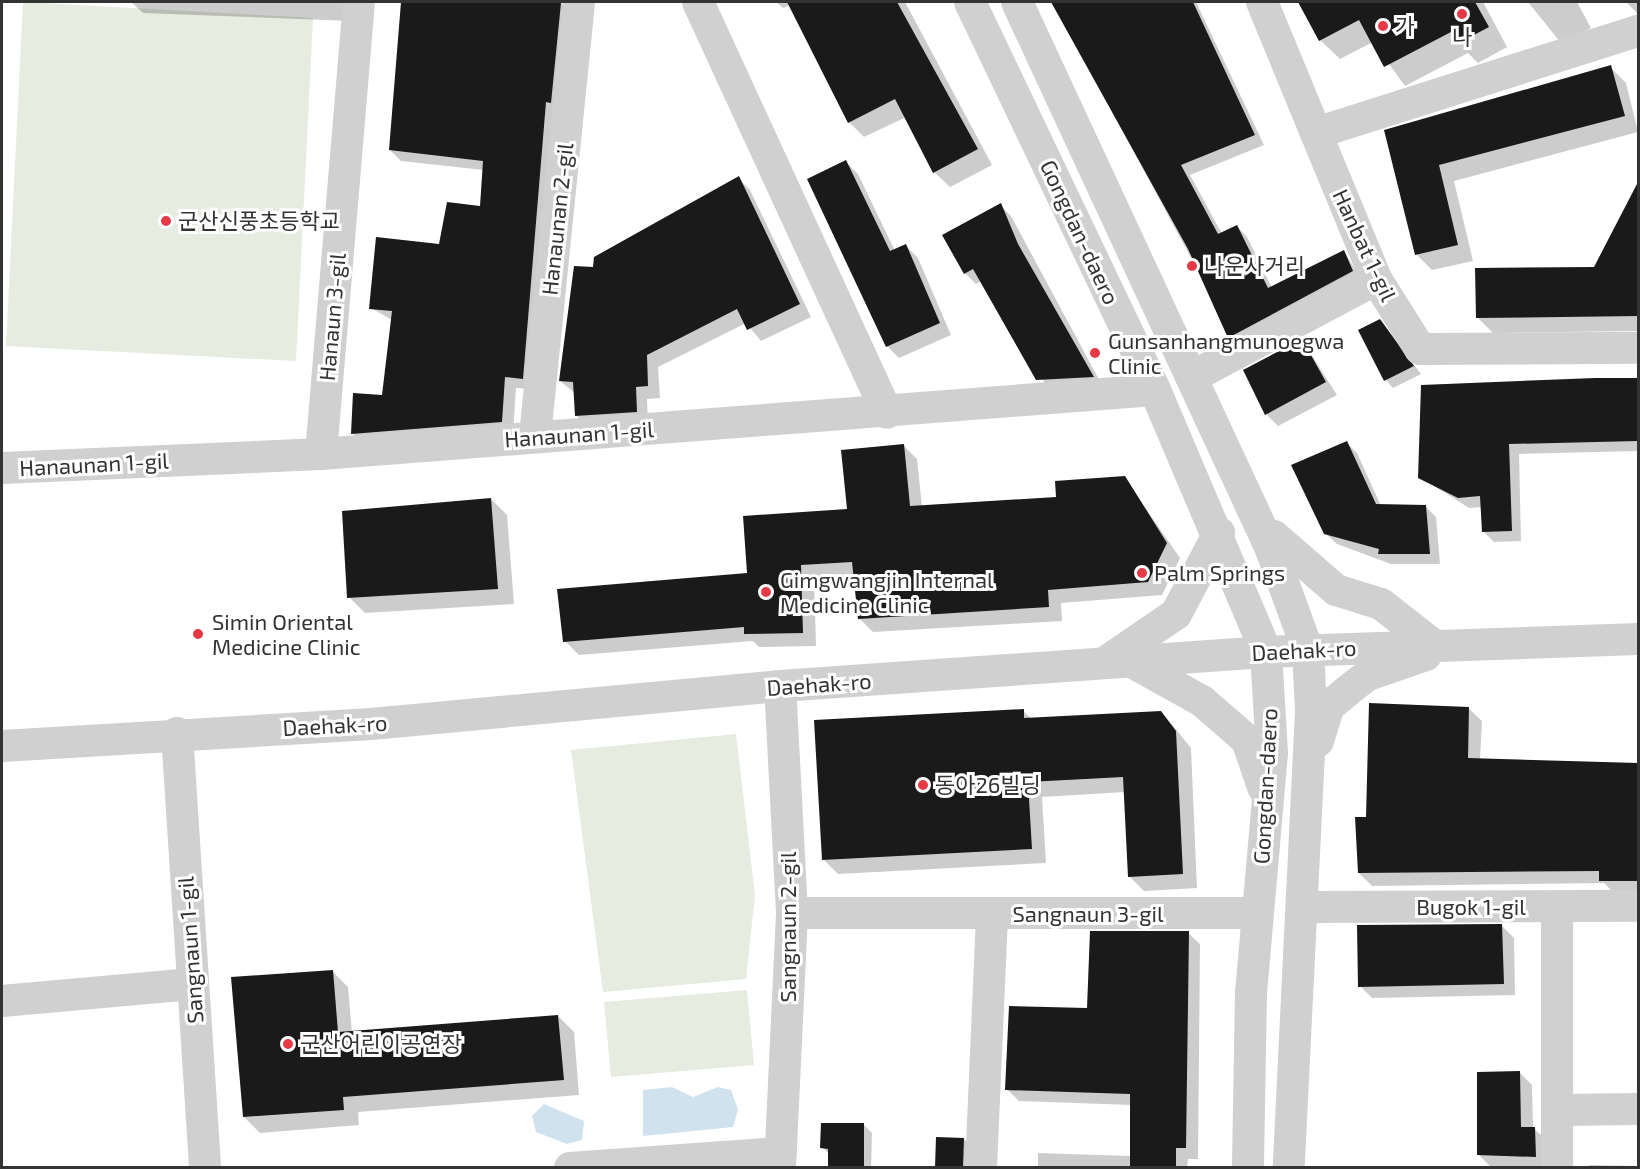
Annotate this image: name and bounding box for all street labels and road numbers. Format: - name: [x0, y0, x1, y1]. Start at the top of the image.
- street label: Hanaunan 2-gil: [536, 141, 578, 297]
- street label: Gongdan-daero: [1035, 156, 1125, 308]
- street label: Hanbat 1-gil: [1328, 185, 1402, 305]
- street label: Hanaun 3-gil: [313, 252, 351, 382]
- street label: Hanaunan 1-gil: [503, 416, 655, 452]
- street label: Hanaunan 1-gil: [19, 447, 169, 481]
- street label: Daehak-ro: [1251, 634, 1357, 666]
- street label: Daehak-ro: [766, 667, 872, 701]
- street label: Gongdan-daero: [1248, 707, 1282, 865]
- street label: Daehak-ro: [282, 709, 388, 741]
- street label: Sangnaun 2-gil: [775, 851, 801, 1003]
- street label: Sangnaun 1-gil: [172, 876, 208, 1024]
- street label: Bugok 1-gil: [1416, 894, 1526, 920]
- street label: Sangnaun 3-gil: [1013, 901, 1163, 927]

